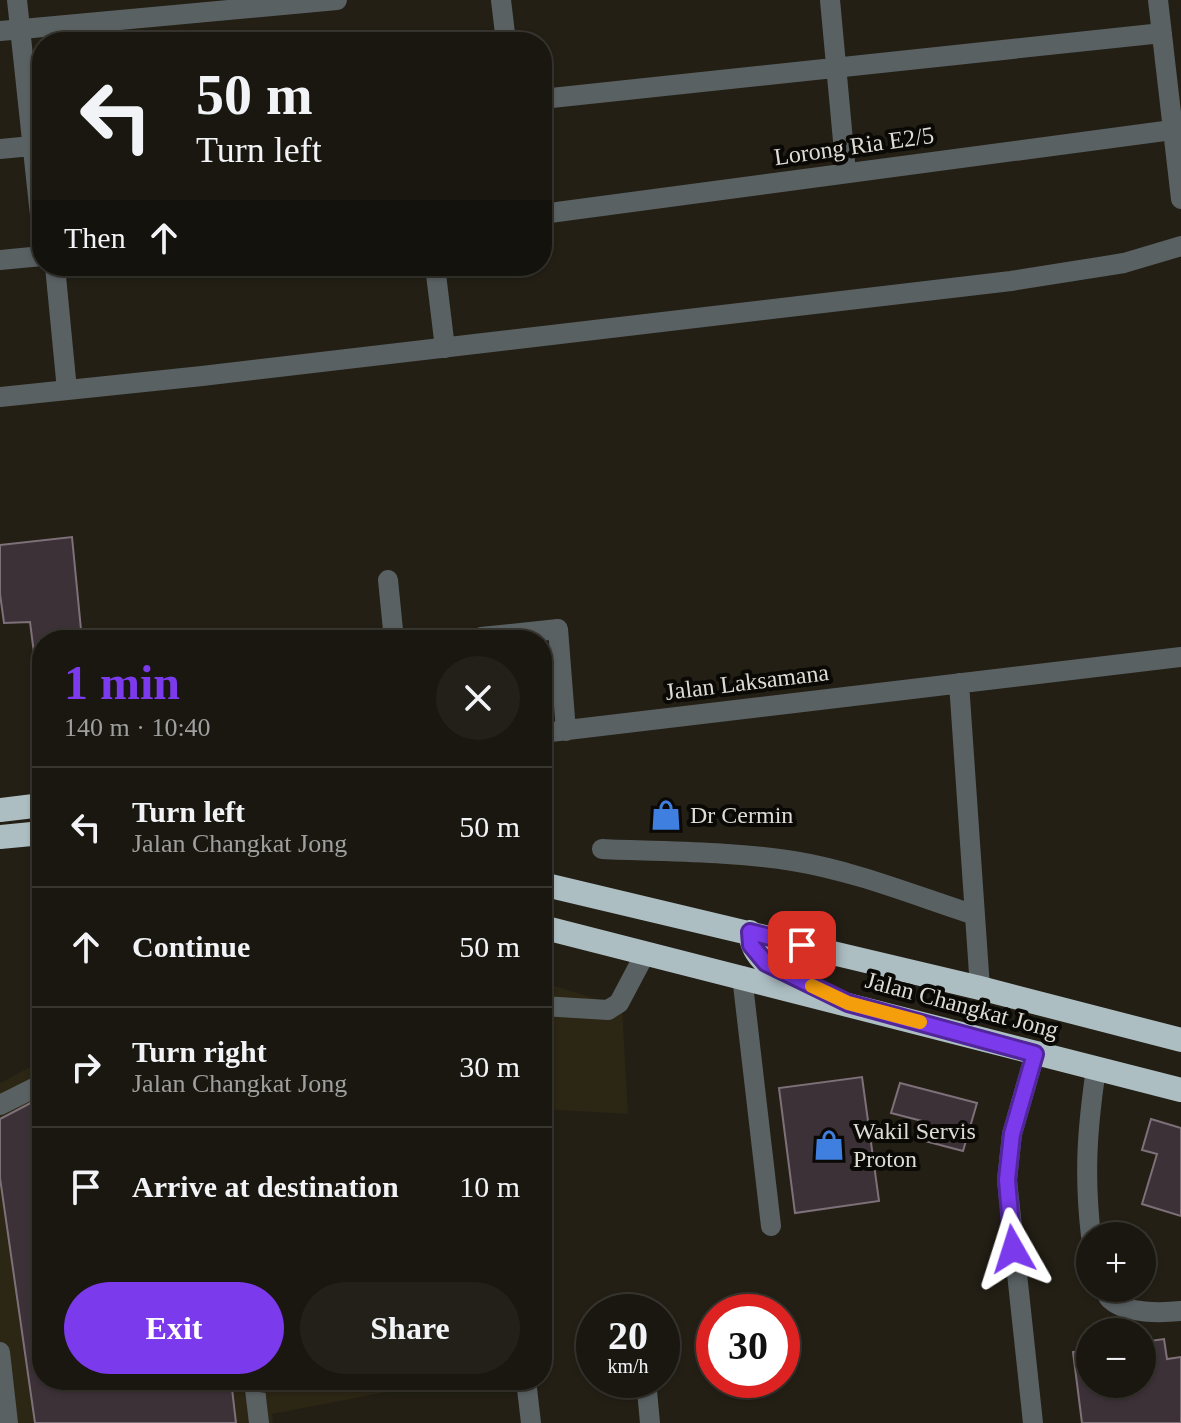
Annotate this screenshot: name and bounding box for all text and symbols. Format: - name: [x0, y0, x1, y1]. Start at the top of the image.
- icon: left: [64, 64, 168, 168]
- text: 50 m: [196, 64, 313, 126]
- street label: Lorong Ria E2/5: [772, 122, 936, 170]
- text: Turn left: [196, 130, 322, 170]
- icon: ahead: [142, 216, 186, 260]
- text: Then: [64, 221, 126, 254]
- text: 1 min: [64, 656, 180, 709]
- button: close: [436, 656, 520, 740]
- street label: Jalan Laksamana: [664, 659, 831, 705]
- text: 140 m · 10:40: [64, 713, 211, 742]
- text: Turn left: [132, 795, 245, 828]
- shop icon: Dr Cermin: [649, 798, 683, 832]
- place label: Dr Cermin: [690, 802, 793, 828]
- icon: left: [64, 805, 108, 849]
- text: 50 m: [459, 810, 520, 843]
- text: Jalan Changkat Jong: [132, 829, 347, 858]
- pin: [768, 911, 836, 979]
- icon: arrive: [780, 923, 824, 967]
- icon: ahead: [64, 925, 108, 969]
- text: Continue: [132, 930, 250, 963]
- text: 50 m: [459, 930, 520, 963]
- street label: Jalan Changkat Jong: [863, 967, 1061, 1043]
- text: Turn right: [132, 1035, 267, 1068]
- icon: right: [64, 1045, 108, 1089]
- text: 30 m: [459, 1050, 520, 1083]
- text: Jalan Changkat Jong: [132, 1069, 347, 1098]
- place label: Wakil Servis Proton: [853, 1118, 976, 1172]
- shop icon: Wakil Servis Proton: [812, 1128, 846, 1162]
- icon: arrive: [64, 1165, 108, 1209]
- text: Arrive at destination: [132, 1170, 399, 1203]
- text: 10 m: [459, 1170, 520, 1203]
- position arrow: [971, 1207, 1055, 1291]
- map controls: [1076, 1222, 1156, 1398]
- button: +: [1076, 1222, 1156, 1302]
- button: Exit: [64, 1282, 284, 1374]
- button: Share: [300, 1282, 520, 1374]
- speed limit sign: 30: [696, 1294, 800, 1398]
- text: 20: [608, 1313, 648, 1358]
- button: −: [1076, 1318, 1156, 1398]
- text: km/h: [607, 1355, 649, 1377]

